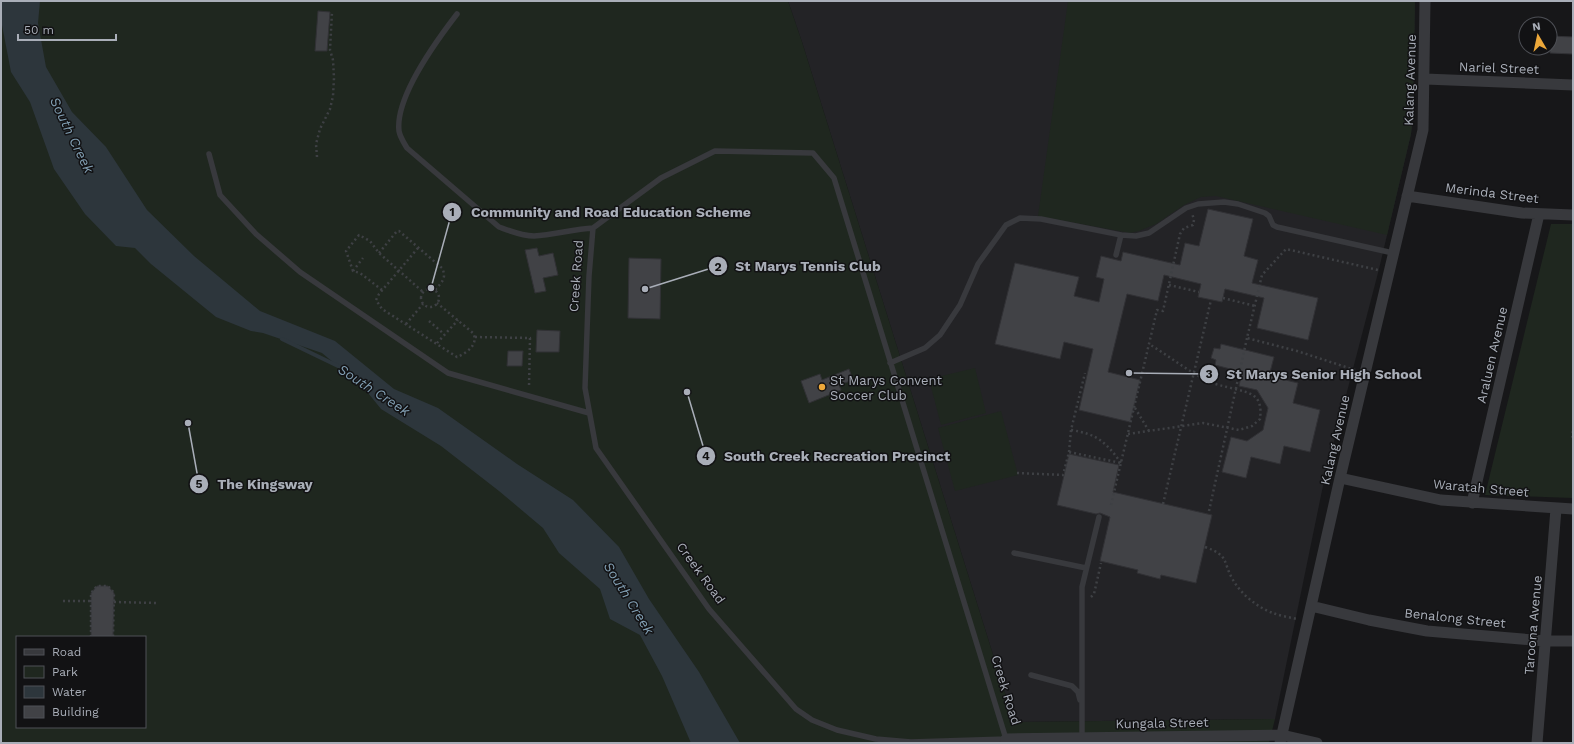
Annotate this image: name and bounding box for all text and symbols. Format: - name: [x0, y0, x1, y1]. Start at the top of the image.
- scale bar: [18, 16, 116, 42]
- north arrow: [1518, 16, 1558, 56]
- text: N: [1531, 20, 1542, 34]
- text: 50 m: [24, 23, 54, 37]
- street label: Kalang Avenue: [1401, 34, 1419, 126]
- street label: Nariel Street: [1459, 59, 1540, 77]
- water label: South Creek: [47, 94, 97, 176]
- street label: Merinda Street: [1444, 180, 1540, 206]
- callout: Community and Road Education Scheme: [442, 199, 759, 225]
- text: Community and Road Education Scheme: [471, 204, 751, 220]
- text: 1: [449, 205, 455, 219]
- street label: Creek Road: [566, 239, 586, 313]
- callout: St Marys Tennis Club: [708, 253, 889, 279]
- text: St Marys Tennis Club: [735, 258, 881, 274]
- text: 2: [714, 260, 722, 274]
- street label: Araluen Avenue: [1474, 305, 1510, 405]
- water label: South Creek: [335, 361, 413, 419]
- callout: St Marys Senior High School: [1199, 361, 1430, 387]
- text: St Marys Senior High School: [1226, 366, 1422, 382]
- text: 3: [1205, 367, 1213, 381]
- place label: St Marys Convent Soccer Club: [830, 373, 943, 403]
- marker: St Marys Convent Soccer Club: [817, 382, 827, 392]
- street label: Kalang Avenue: [1317, 394, 1353, 486]
- callout: South Creek Recreation Precinct: [696, 443, 958, 469]
- text: South Creek Recreation Precinct: [724, 448, 950, 464]
- text: 4: [702, 449, 710, 463]
- callout: The Kingsway: [189, 471, 321, 497]
- text: The Kingsway: [217, 476, 313, 492]
- street label: Waratah Street: [1433, 476, 1530, 500]
- text: 5: [196, 477, 203, 491]
- street label: Creek Road: [674, 539, 728, 607]
- water label: South Creek: [600, 559, 658, 638]
- street label: Taroona Avenue: [1521, 575, 1545, 675]
- street label: Benalong Street: [1404, 605, 1507, 631]
- legend: [16, 636, 146, 728]
- text: Road: [52, 645, 81, 659]
- street label: Creek Road: [988, 653, 1024, 727]
- text: Park: [52, 665, 78, 679]
- text: Water: [52, 685, 87, 699]
- text: Building: [52, 705, 99, 719]
- street label: Kungala Street: [1115, 715, 1209, 731]

